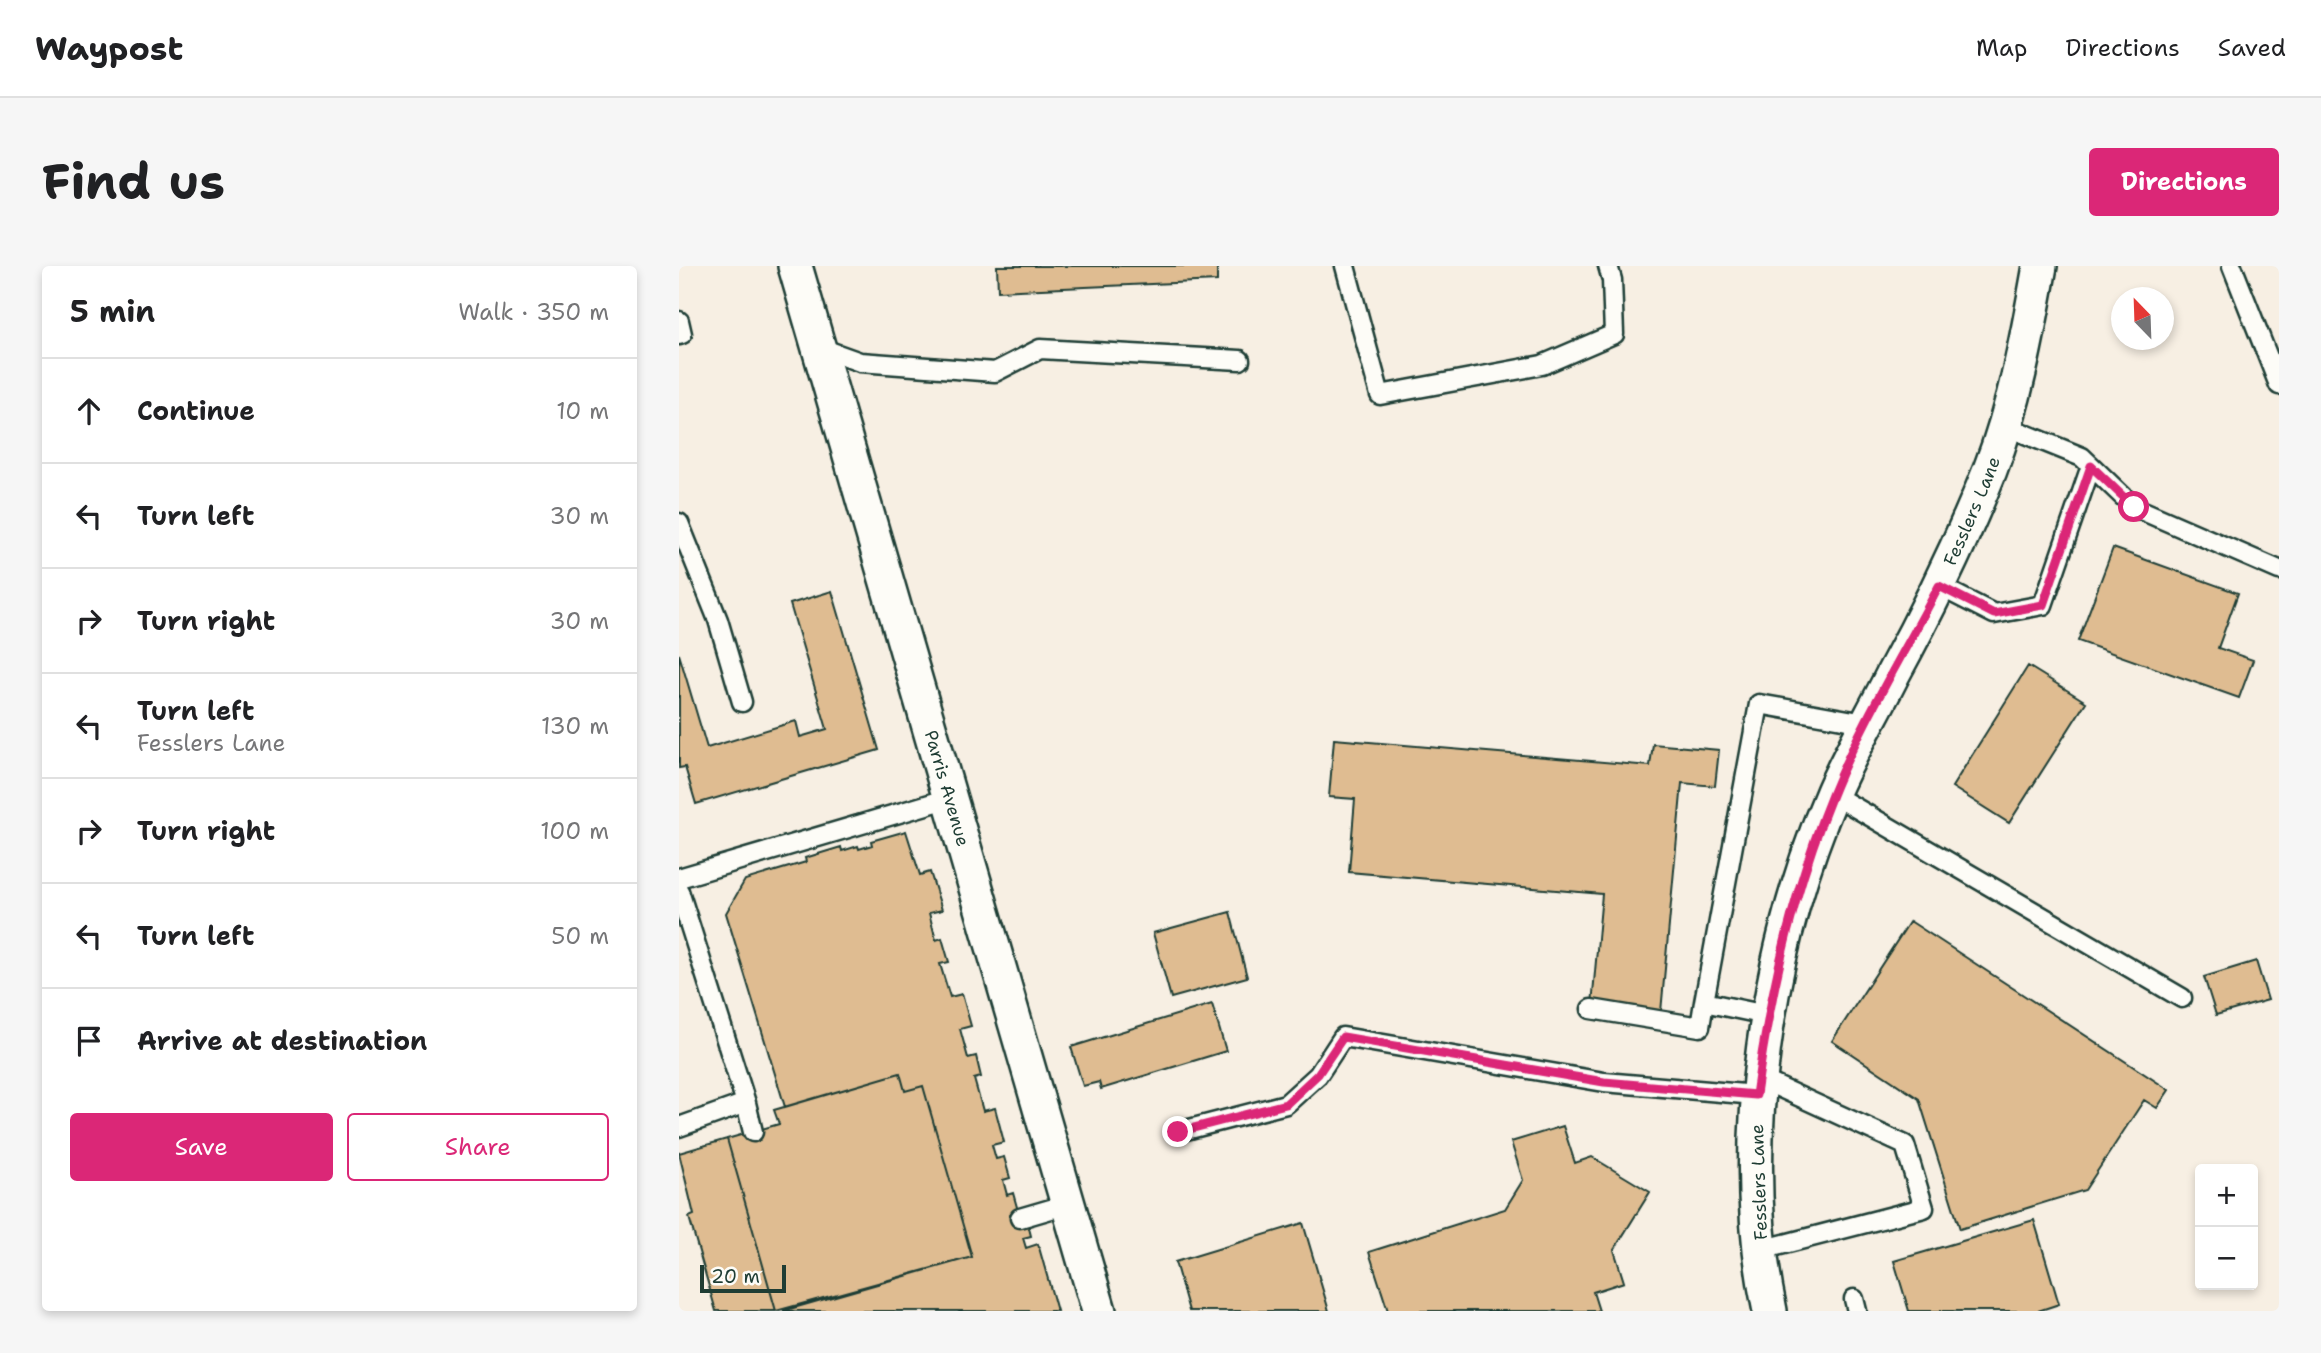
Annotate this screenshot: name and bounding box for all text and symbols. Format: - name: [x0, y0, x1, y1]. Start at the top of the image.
- text: Waypost: [35, 26, 183, 71]
- text: Map: [1976, 32, 2027, 64]
- text: Directions: [2065, 32, 2180, 64]
- text: Saved: [2218, 32, 2286, 64]
- button: Directions: [2089, 148, 2279, 216]
- text: Find us: [42, 149, 225, 215]
- north arrow: [2111, 287, 2174, 350]
- text: 5 min: [70, 291, 155, 332]
- text: Walk · 350 m: [458, 297, 609, 327]
- icon: ahead: [70, 392, 108, 430]
- text: Continue: [137, 393, 255, 428]
- text: 10 m: [556, 396, 609, 426]
- street label: Fesslers Lane: [1938, 453, 2006, 569]
- route start: [2118, 491, 2149, 522]
- icon: left: [70, 497, 108, 535]
- text: Turn left: [137, 498, 254, 533]
- text: 30 m: [550, 501, 609, 531]
- icon: right: [70, 602, 108, 640]
- text: Turn right: [137, 603, 275, 638]
- text: 30 m: [550, 606, 609, 636]
- text: Turn left: [137, 693, 254, 728]
- icon: left: [70, 707, 108, 745]
- text: 130 m: [541, 711, 609, 741]
- text: Fesslers Lane: [137, 728, 286, 758]
- street label: Parris Avenue: [919, 728, 975, 849]
- icon: right: [70, 812, 108, 850]
- text: Turn right: [137, 813, 275, 848]
- text: 100 m: [540, 816, 609, 846]
- icon: left: [70, 917, 108, 955]
- text: Turn left: [137, 918, 254, 953]
- text: 50 m: [551, 921, 609, 951]
- icon: arrive: [70, 1022, 108, 1060]
- text: Arrive at destination: [137, 1023, 427, 1058]
- button: Save: [70, 1113, 333, 1181]
- button: Share: [347, 1113, 609, 1181]
- route end: [1162, 1116, 1193, 1147]
- street label: Fesslers Lane: [1745, 1123, 1773, 1241]
- map controls: [2195, 1164, 2258, 1290]
- button: +: [2195, 1164, 2258, 1227]
- button: −: [2195, 1227, 2258, 1290]
- scale bar: [700, 1262, 786, 1294]
- text: 20 m: [711, 1264, 760, 1289]

